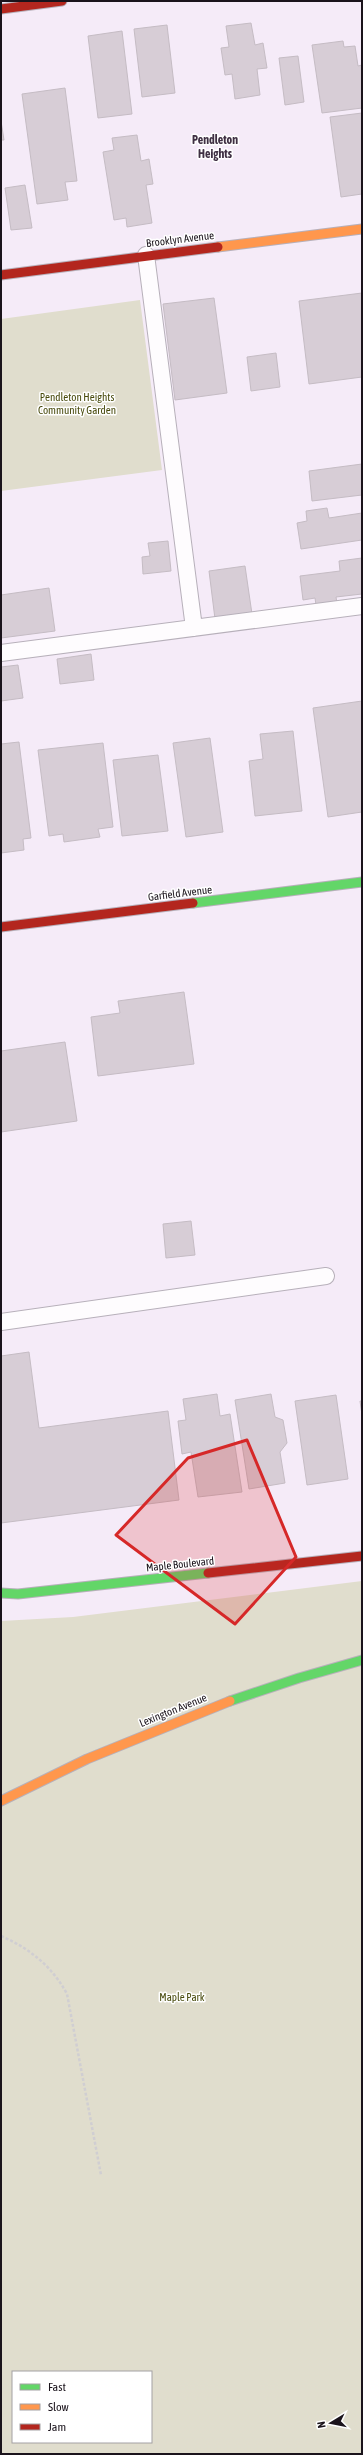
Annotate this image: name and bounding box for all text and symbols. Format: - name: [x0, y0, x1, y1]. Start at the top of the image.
- district label: Pendleton Heights: [192, 133, 238, 161]
- street label: Brooklyn Avenue: [145, 229, 215, 249]
- park label: Pendleton Heights Community Garden: [38, 391, 116, 416]
- street label: Garfield Avenue: [147, 883, 213, 903]
- street label: Maple Boulevard: [145, 1554, 215, 1574]
- street label: Lexington Avenue: [138, 1691, 208, 1729]
- park label: Maple Park: [159, 1991, 205, 2003]
- legend: [12, 2371, 152, 2443]
- text: Fast: [48, 2380, 66, 2394]
- text: Slow: [48, 2400, 69, 2414]
- north arrow: [311, 2403, 351, 2443]
- text: Jam: [48, 2420, 66, 2434]
- text: N: [315, 2420, 328, 2429]

